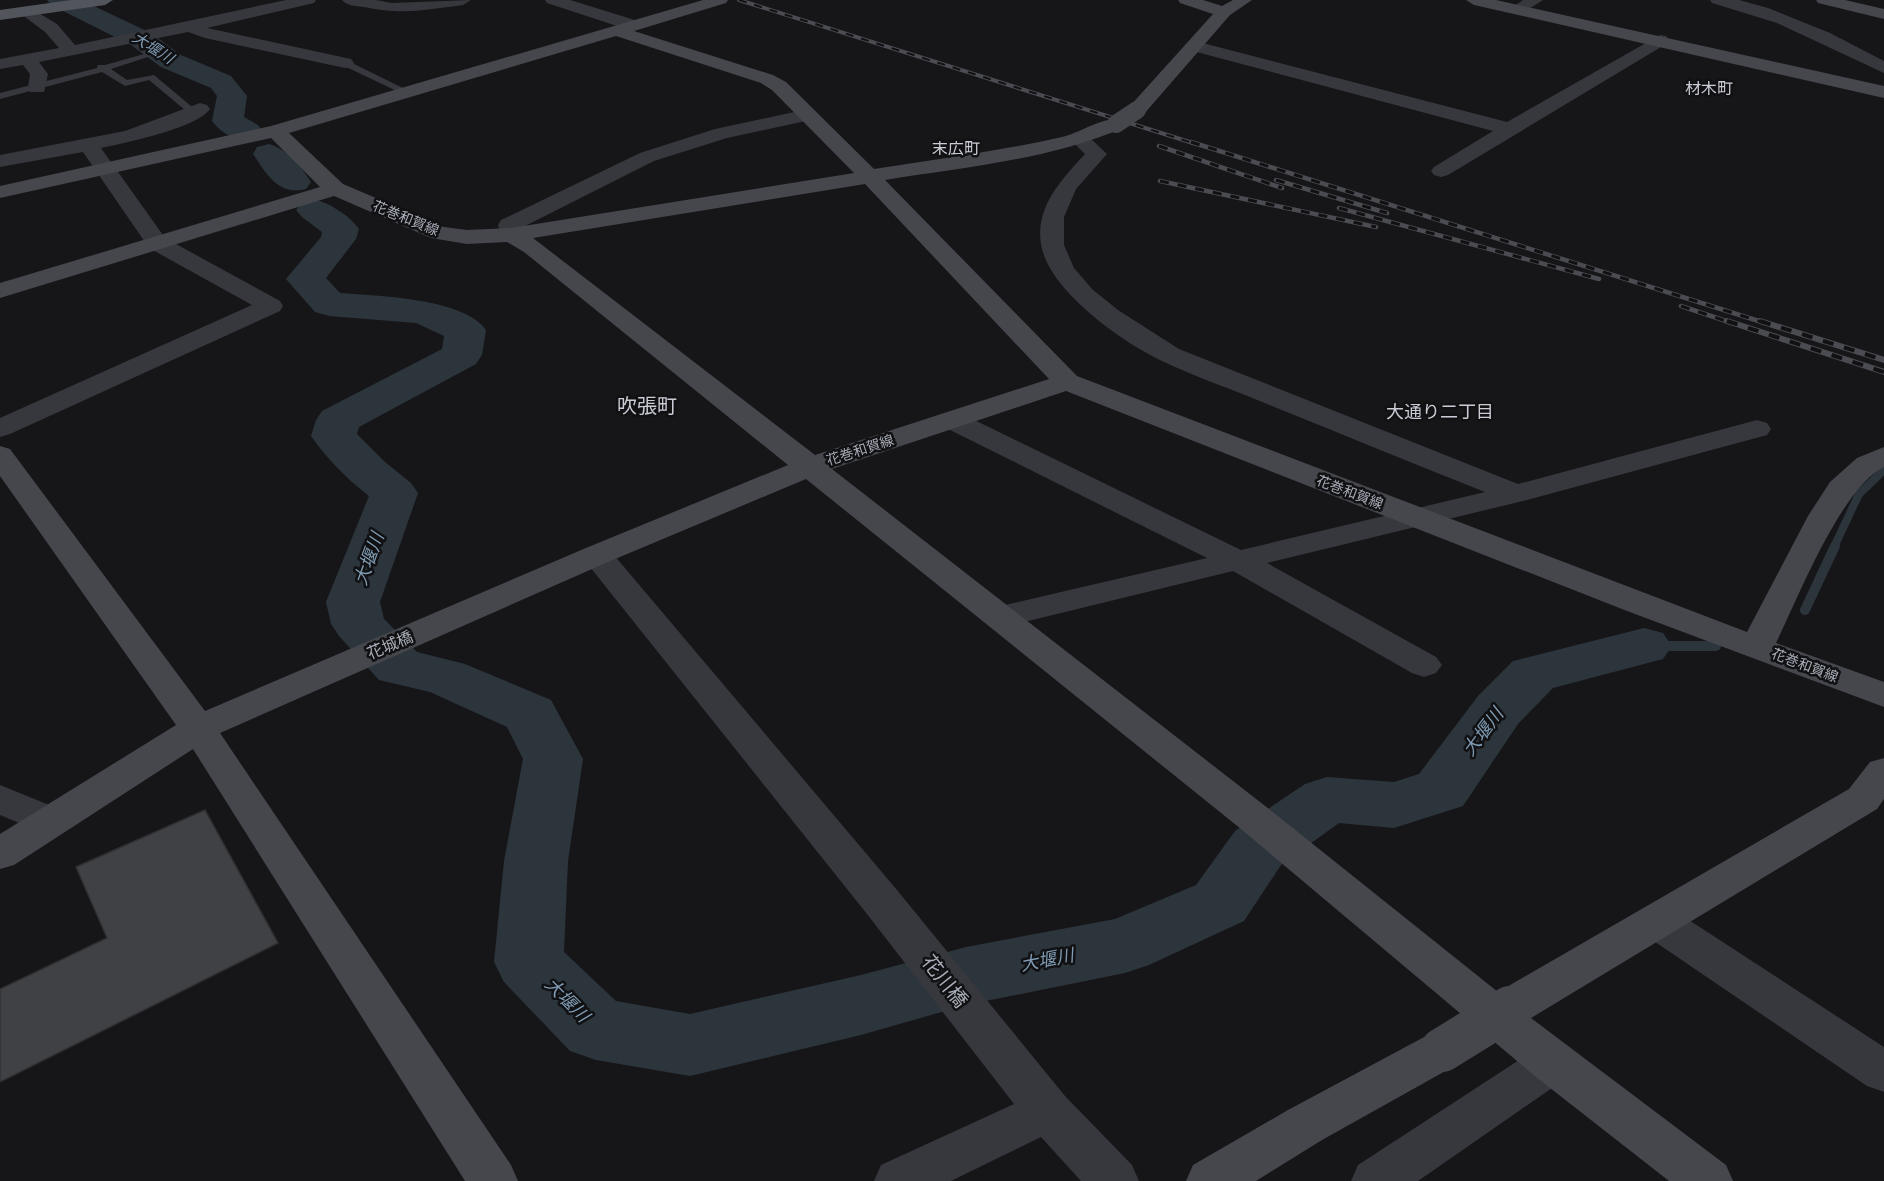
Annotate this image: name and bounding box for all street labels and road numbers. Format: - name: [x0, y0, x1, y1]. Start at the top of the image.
- street label: 花巻和賀線: [370, 197, 442, 239]
- street label: 花巻和賀線: [824, 431, 896, 469]
- street label: 花巻和賀線: [1314, 471, 1386, 513]
- street label: 花城橋: [364, 626, 416, 664]
- street label: 花巻和賀線: [1769, 644, 1841, 686]
- street label: 花川橋: [916, 949, 974, 1013]

